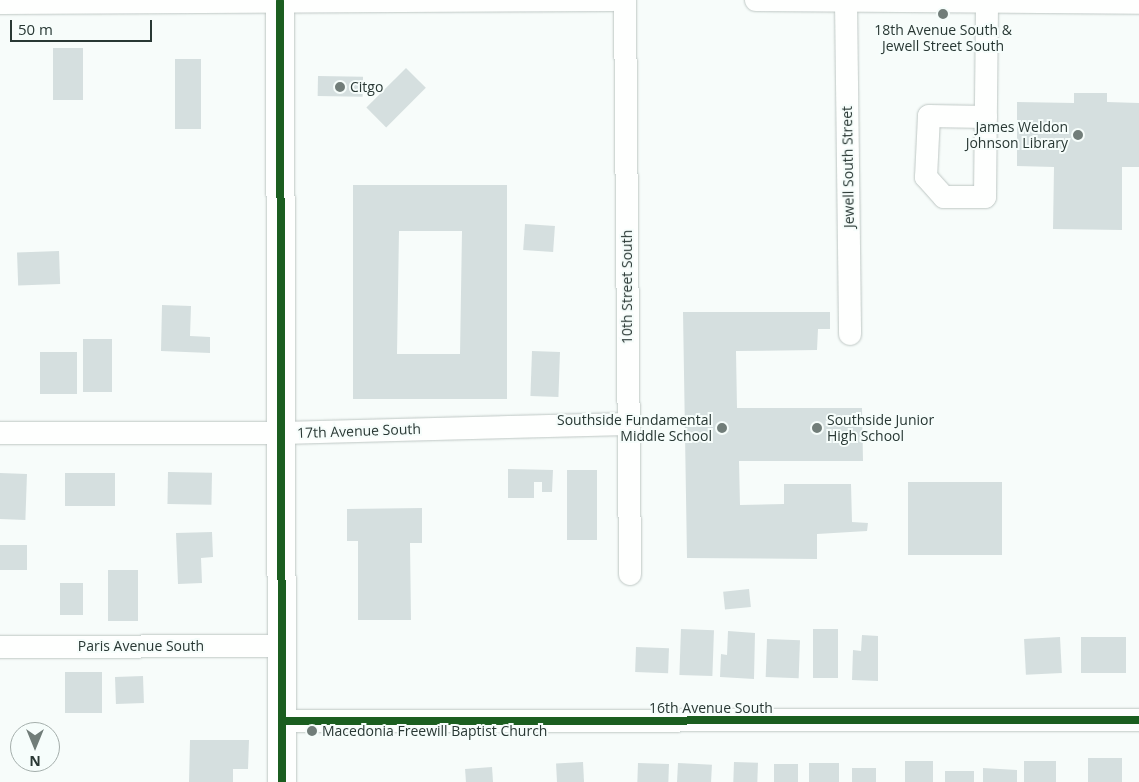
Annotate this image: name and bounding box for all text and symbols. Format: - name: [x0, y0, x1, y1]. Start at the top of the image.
- marker: 18th Avenue South & Jewell Street South: [937, 8, 949, 20]
- scale bar: [12, 10, 155, 42]
- text: 50 m: [18, 19, 53, 39]
- place label: 18th Avenue South & Jewell Street South: [874, 22, 1012, 54]
- place label: Citgo: [350, 79, 383, 95]
- marker: Citgo: [334, 81, 346, 93]
- street label: Jewell South Street: [839, 106, 857, 228]
- place label: James Weldon Johnson Library: [966, 119, 1068, 152]
- marker: James Weldon Johnson Library: [1072, 129, 1084, 141]
- street label: 10th Street South: [619, 230, 635, 344]
- place label: Southside Fundamental Middle School: [557, 412, 712, 444]
- place label: Southside Junior High School: [827, 412, 934, 444]
- street label: 17th Avenue South: [297, 420, 421, 442]
- marker: Southside Fundamental Middle School: [716, 422, 728, 434]
- marker: Southside Junior High School: [811, 422, 823, 434]
- street label: Paris Avenue South: [78, 638, 204, 654]
- street label: 16th Avenue South: [649, 700, 773, 716]
- north arrow: [10, 722, 60, 772]
- place label: Macedonia Freewill Baptist Church: [322, 723, 547, 739]
- marker: Macedonia Freewill Baptist Church: [306, 725, 318, 737]
- text: N: [29, 752, 41, 771]

